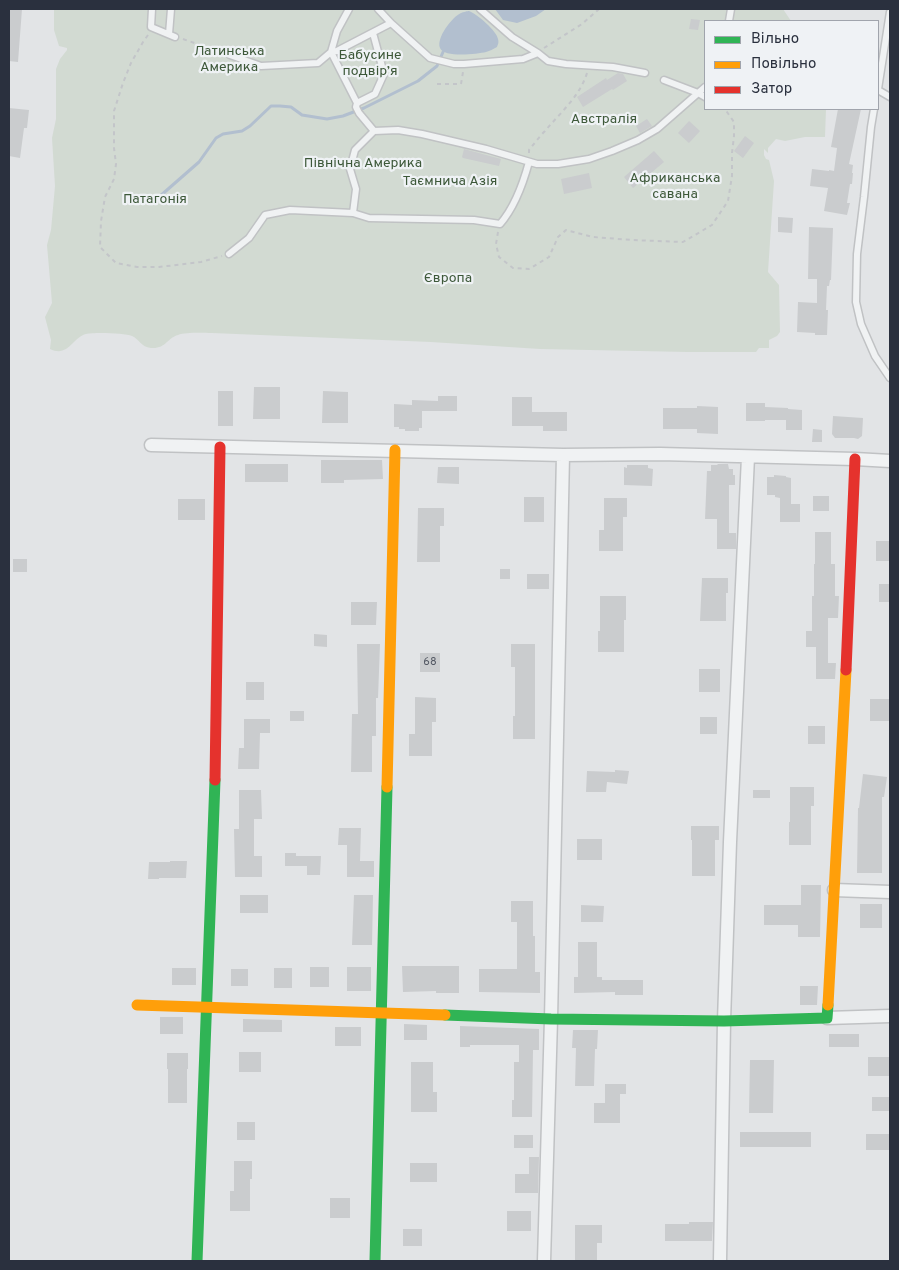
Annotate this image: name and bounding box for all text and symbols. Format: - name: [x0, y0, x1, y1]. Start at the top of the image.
- legend: [704, 20, 879, 110]
- text: Вільно: [751, 30, 799, 49]
- park label: Латинська Америка: [194, 44, 264, 76]
- park label: Бабусине подвір’я: [338, 48, 402, 80]
- text: Повільно: [751, 55, 816, 74]
- text: Затор: [751, 80, 792, 99]
- park label: Австралія: [571, 112, 637, 128]
- park label: Північна Америка: [304, 156, 422, 172]
- park label: Африканська савана: [630, 171, 720, 203]
- park label: Таємнича Азія: [403, 174, 497, 190]
- park label: Патагонія: [123, 192, 187, 208]
- park label: Європа: [424, 271, 472, 287]
- house number: 68: [423, 656, 437, 670]

